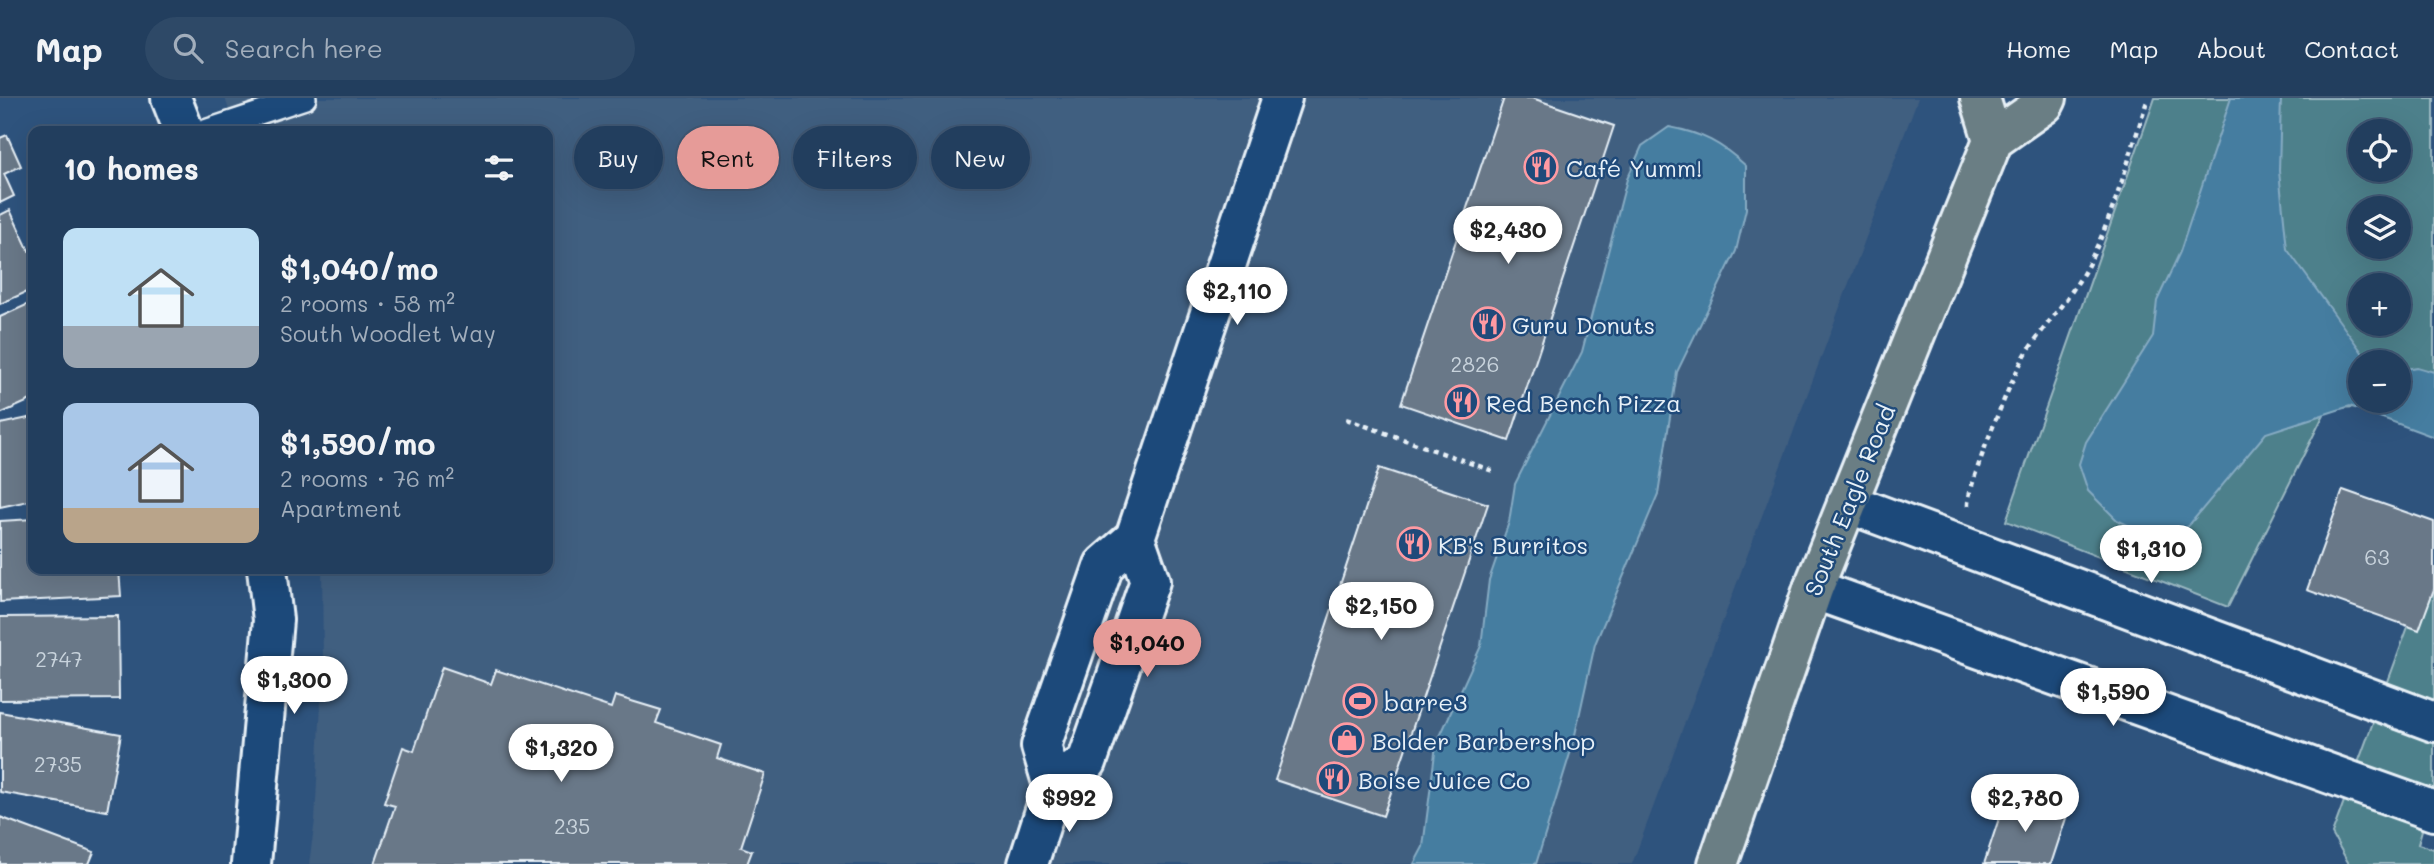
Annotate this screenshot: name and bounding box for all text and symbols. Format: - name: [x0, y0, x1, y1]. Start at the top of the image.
- search box: [145, 17, 635, 80]
- text: Map: [35, 27, 103, 70]
- icon: search: [169, 29, 207, 67]
- text: Search here: [225, 31, 383, 65]
- text: Home: [2006, 33, 2071, 64]
- text: Map: [2109, 33, 2158, 64]
- text: About: [2196, 33, 2266, 64]
- text: Contact: [2304, 33, 2399, 64]
- map controls: [2348, 119, 2411, 413]
- button: locate: [2348, 119, 2411, 182]
- chip: Buy: [574, 126, 663, 189]
- chip: Rent: [677, 126, 779, 189]
- chip: Filters: [793, 126, 917, 189]
- chip: New: [931, 126, 1030, 189]
- text: 10 homes: [63, 148, 199, 188]
- restaurant icon: Café Yumm!: [1522, 148, 1560, 186]
- icon: filters: [480, 149, 518, 187]
- place label: Café Yumm!: [1566, 152, 1702, 183]
- button: layers: [2348, 196, 2411, 259]
- pin: $2,430: [1451, 206, 1565, 266]
- text: $2,430: [1469, 214, 1547, 244]
- text: $1,040/mo: [280, 248, 438, 288]
- icon: home: [119, 256, 203, 340]
- pin: $2,110: [1180, 268, 1294, 327]
- button: +: [2348, 273, 2411, 336]
- text: $2,110: [1202, 275, 1272, 305]
- text: 2 rooms · 58 m²: [280, 288, 455, 318]
- restaurant icon: Guru Donuts: [1469, 305, 1507, 343]
- place label: Guru Donuts: [1512, 309, 1655, 340]
- text: South Woodlet Way: [280, 318, 496, 348]
- house number: 2826: [1451, 350, 1499, 377]
- button: −: [2348, 350, 2411, 413]
- restaurant icon: Red Bench Pizza: [1443, 383, 1481, 421]
- place label: Red Bench Pizza: [1486, 387, 1681, 418]
- street label: South Eagle Road: [1796, 400, 1902, 600]
- text: $1,590/mo: [280, 423, 435, 463]
- icon: home: [119, 431, 203, 515]
- text: 2 rooms · 76 m²: [280, 463, 454, 493]
- text: Apartment: [280, 493, 402, 523]
- restaurant icon: KB's Burritos: [1395, 525, 1433, 563]
- pin: $1,310: [2094, 526, 2208, 585]
- place label: KB's Burritos: [1438, 529, 1588, 560]
- text: $1,310: [2116, 533, 2186, 563]
- house number: 63: [2365, 543, 2390, 570]
- pin: $2,150: [1324, 582, 1438, 642]
- text: $2,150: [1345, 590, 1417, 620]
- pin: $1,040: [1090, 620, 1204, 679]
- text: $1,040: [1109, 627, 1185, 657]
- house number: 2747: [35, 645, 83, 672]
- pin: $1,300: [237, 656, 351, 716]
- text: $1,300: [257, 664, 331, 694]
- pin: $1,590: [2056, 668, 2170, 728]
- text: $1,590: [2076, 676, 2150, 706]
- sports icon: barre3: [1341, 682, 1379, 720]
- place label: barre3: [1384, 686, 1467, 717]
- shop icon: Bolder Barbershop: [1328, 721, 1366, 759]
- pin: $1,320: [504, 724, 618, 784]
- place label: Bolder Barbershop: [1372, 725, 1595, 756]
- text: $1,320: [525, 732, 597, 762]
- house number: 2735: [34, 750, 82, 777]
- restaurant icon: Boise Juice Co: [1315, 760, 1353, 798]
- place label: Boise Juice Co: [1358, 764, 1530, 795]
- pin: $992: [1028, 774, 1110, 834]
- pin: $2,780: [1968, 774, 2082, 834]
- text: $992: [1042, 782, 1096, 812]
- text: $2,780: [1987, 782, 2063, 812]
- house number: 235: [554, 812, 590, 839]

